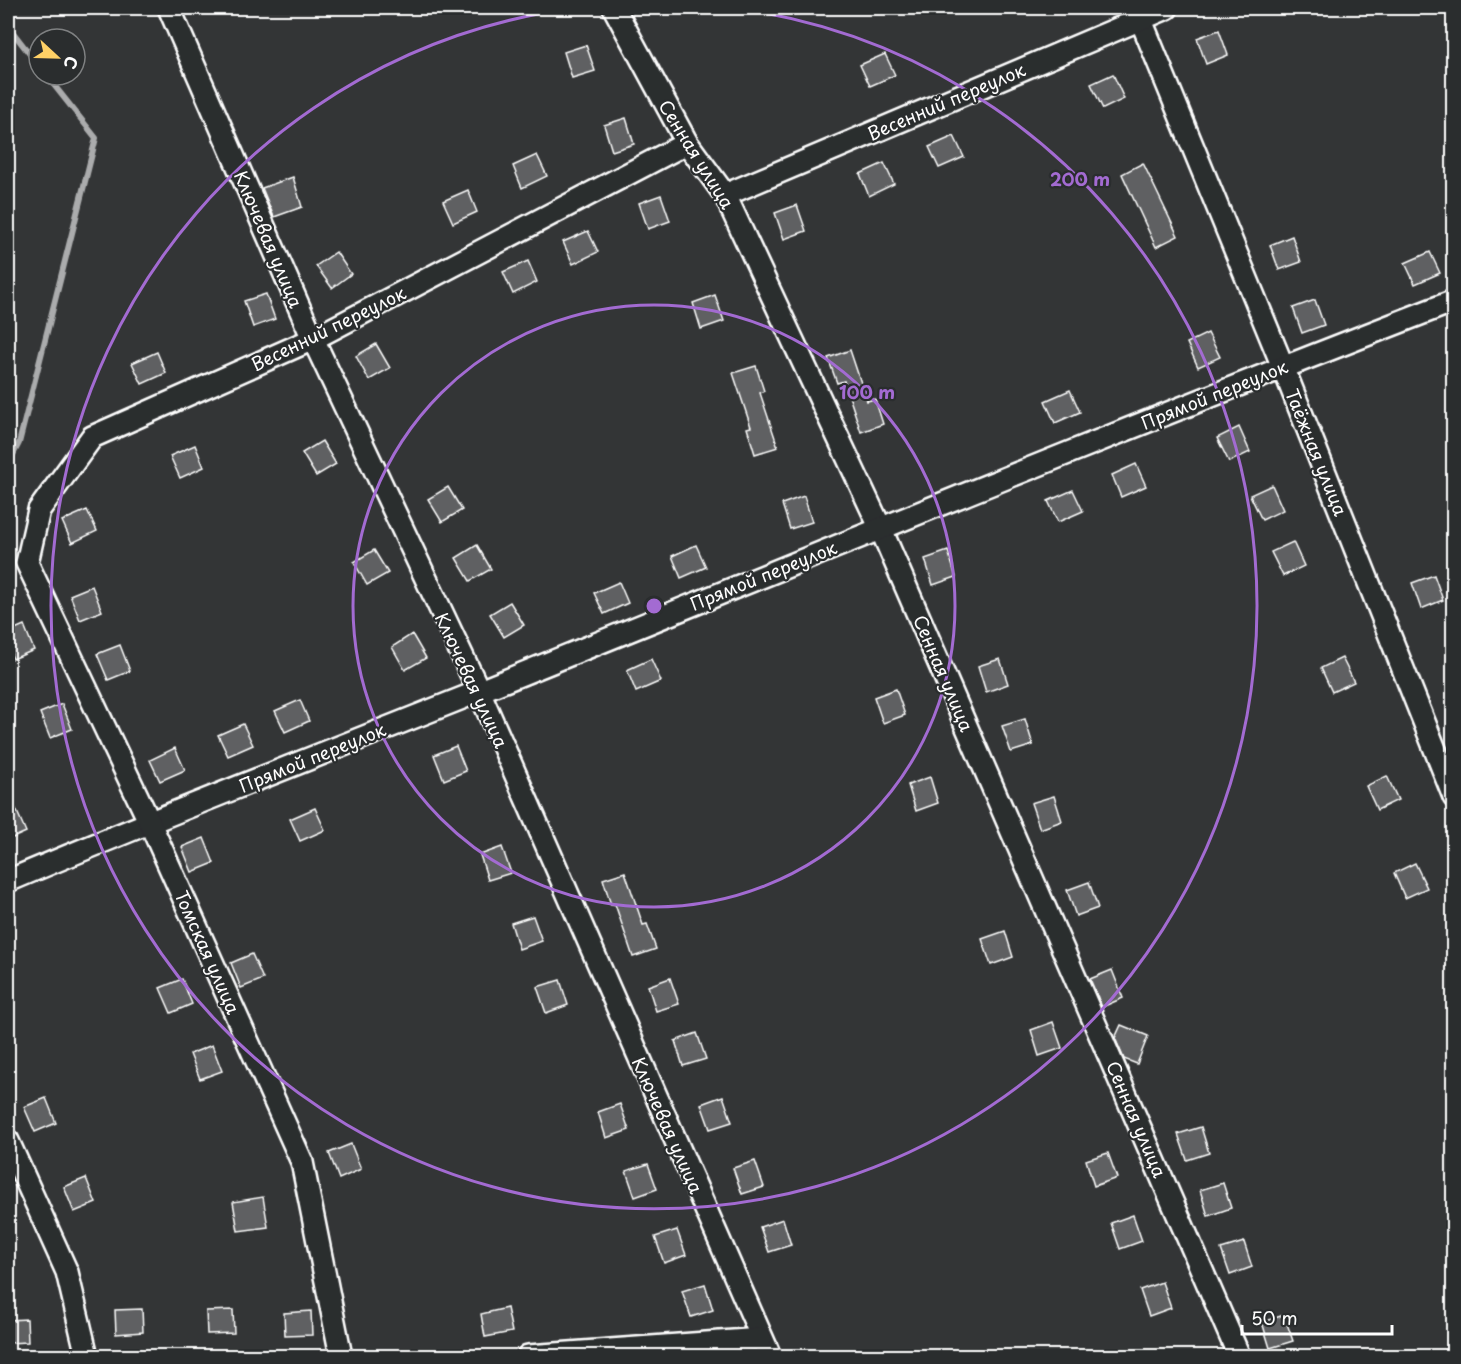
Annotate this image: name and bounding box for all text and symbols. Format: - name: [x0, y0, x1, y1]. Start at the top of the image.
- north arrow: [27, 27, 87, 87]
- text: С: [58, 53, 85, 73]
- street label: Весенний переулок: [863, 55, 1030, 147]
- street label: Сенная улица: [653, 94, 742, 214]
- text: 200 m: [1050, 165, 1110, 192]
- street label: Ключевая улица: [228, 166, 310, 312]
- street label: Весенний переулок: [246, 279, 410, 377]
- street label: Прямой переулок: [1137, 352, 1292, 436]
- text: 100 m: [839, 378, 895, 405]
- street label: Таёжная улица: [1279, 384, 1355, 520]
- street label: Прямой переулок: [686, 533, 841, 617]
- centre of rings: [644, 596, 664, 616]
- street label: Ключевая улица: [429, 608, 516, 753]
- street label: Сенная улица: [907, 611, 981, 736]
- street label: Прямой переулок: [235, 715, 390, 799]
- street label: Томская улица: [169, 886, 248, 1019]
- street label: Ключевая улица: [626, 1052, 710, 1198]
- street label: Сенная улица: [1100, 1057, 1174, 1182]
- scale bar: [1242, 1298, 1392, 1336]
- text: 50 m: [1251, 1304, 1298, 1331]

